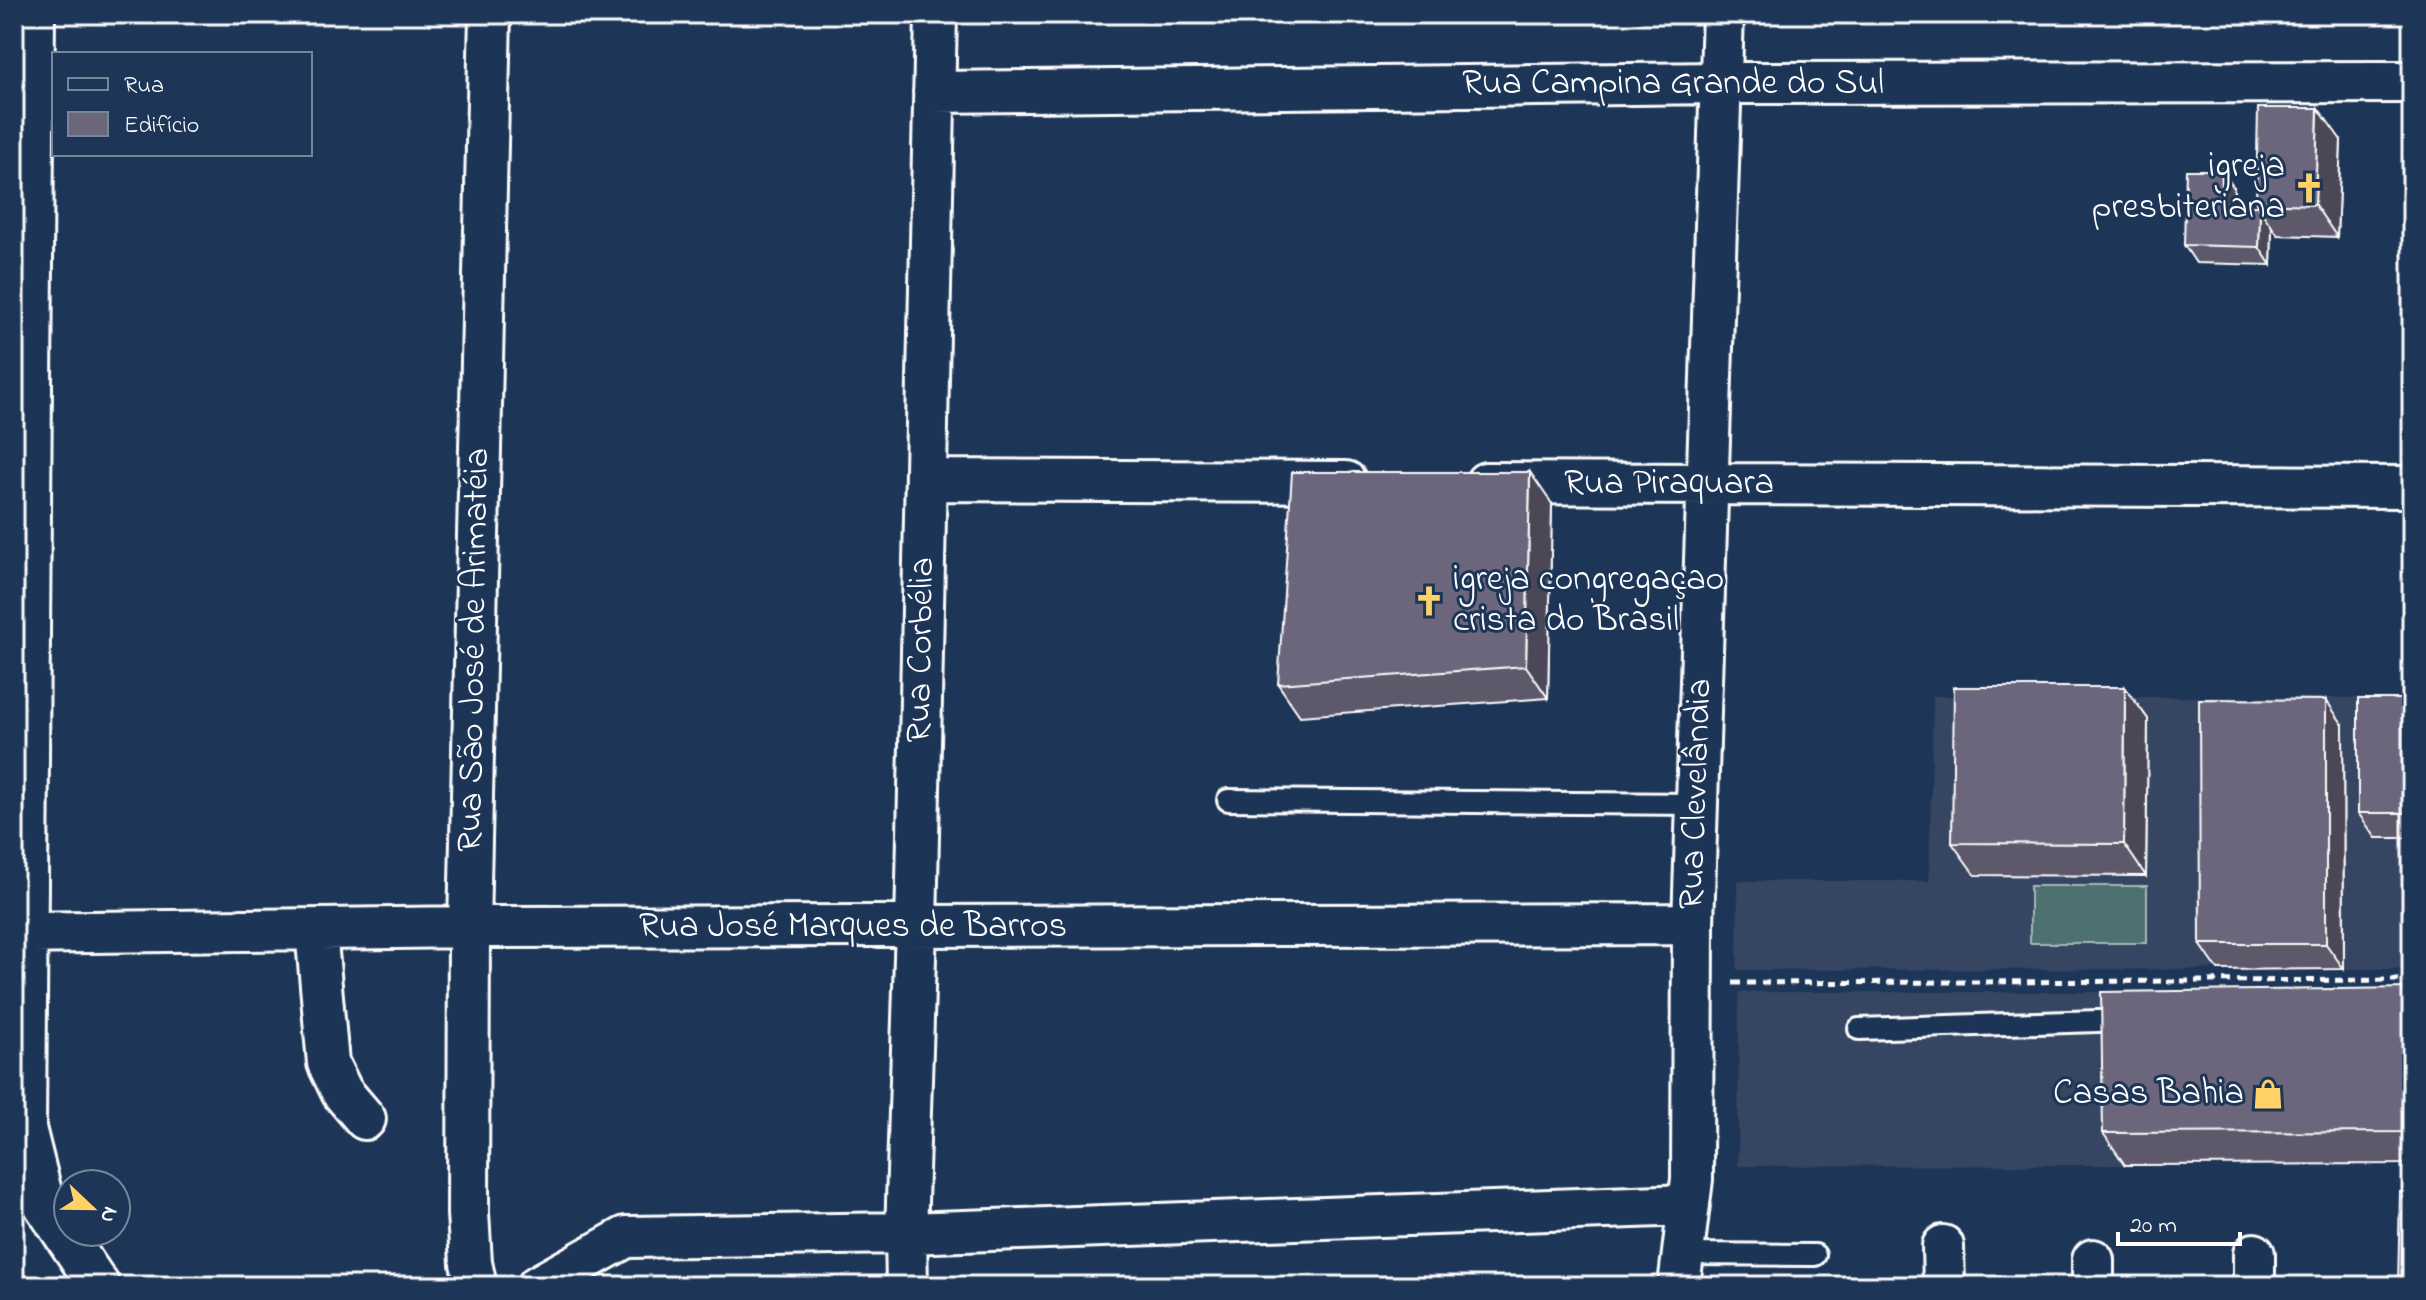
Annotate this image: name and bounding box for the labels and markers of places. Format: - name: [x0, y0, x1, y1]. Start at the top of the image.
- place label: igreja presbiteriana: [2092, 141, 2285, 235]
- church icon: igreja presbiteriana: [2292, 171, 2326, 205]
- place label: igreja congregaçao crista do Brasil: [1453, 554, 1724, 648]
- church icon: igreja congregaçao crista do Brasil: [1412, 584, 1446, 618]
- place label: Casas Bahia: [2053, 1068, 2244, 1121]
- shop icon: Casas Bahia: [2251, 1077, 2285, 1111]

